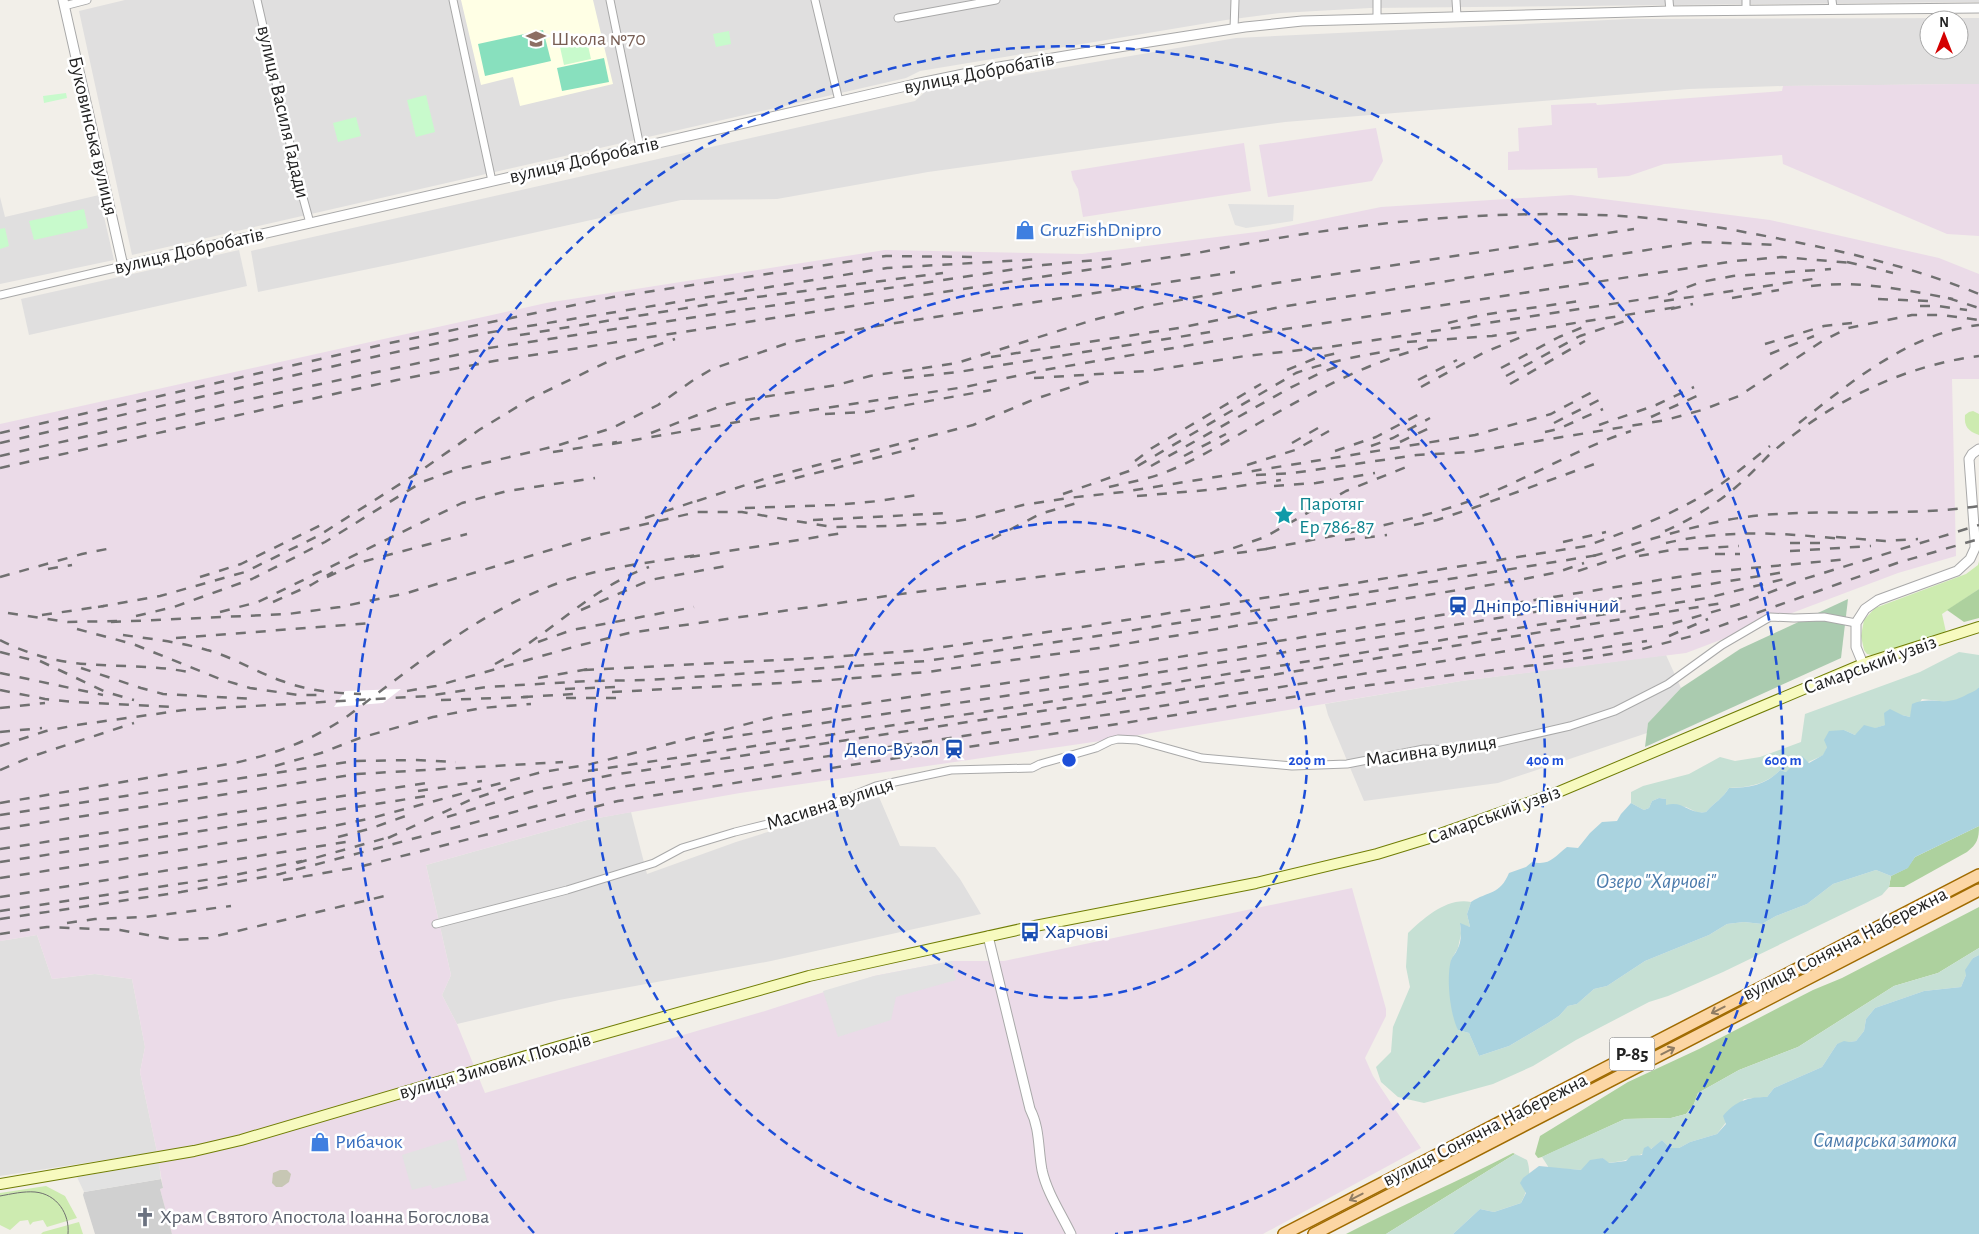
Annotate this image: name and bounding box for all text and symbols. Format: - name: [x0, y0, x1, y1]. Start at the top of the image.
- north arrow: [1919, 10, 1969, 60]
- text: N: [1939, 16, 1949, 30]
- street label: вулиця Василя Гадади: [253, 24, 313, 200]
- school or university icon: Школа №70: [525, 28, 547, 50]
- place label: Школа №70: [551, 29, 646, 49]
- street label: вулиця Добробатів: [902, 49, 1056, 97]
- street label: Буковинська вулиця: [65, 54, 121, 218]
- street label: вулиця Добробатів: [507, 133, 661, 187]
- shop icon: GruzFishDnipro: [1014, 219, 1036, 241]
- place label: GruzFishDnipro: [1040, 220, 1162, 240]
- street label: вулиця Добробатів: [112, 224, 266, 278]
- place label: Паротяг Ер 786-87: [1299, 494, 1374, 537]
- place icon: Паротяг Ер 786-87: [1273, 504, 1295, 526]
- station icon: Дніпро-Північний: [1447, 595, 1469, 617]
- place label: Дніпро-Північний: [1473, 596, 1619, 616]
- street label: Самарський узвіз: [1801, 632, 1939, 698]
- street label: Масивна вулиця: [1364, 732, 1498, 770]
- station icon: Депо-Вузол: [943, 738, 965, 760]
- place label: Депо-Вузол: [845, 739, 939, 759]
- centre of rings: [1060, 751, 1078, 769]
- text: 200 m: [1288, 753, 1326, 768]
- text: 400 m: [1526, 753, 1564, 768]
- text: 600 m: [1764, 753, 1802, 768]
- street label: Масивна вулиця: [764, 774, 896, 834]
- street label: Самарський узвіз: [1425, 782, 1563, 848]
- water label: Озеро "Харчові": [1596, 871, 1716, 893]
- street label: вулиця Сонячна Набережна: [1740, 884, 1950, 1004]
- bus stop icon: Харчові: [1019, 921, 1041, 943]
- place label: Харчові: [1045, 922, 1109, 942]
- one-way arrow: [1711, 1006, 1726, 1015]
- street label: вулиця Зимових Походів: [397, 1029, 593, 1103]
- road number: Р-85: [1610, 1038, 1654, 1070]
- one-way arrow: [1660, 1045, 1675, 1055]
- street label: вулиця Сонячна Набережна: [1380, 1070, 1590, 1190]
- water label: Самарська затока: [1813, 1130, 1957, 1152]
- shop icon: Рибачок: [309, 1131, 331, 1153]
- place label: Рибачок: [335, 1132, 403, 1152]
- one-way arrow: [1349, 1193, 1364, 1202]
- church icon: Храм Святого Апостола Іоанна Богослова: [134, 1206, 156, 1228]
- place label: Храм Святого Апостола Іоанна Богослова: [160, 1207, 489, 1227]

